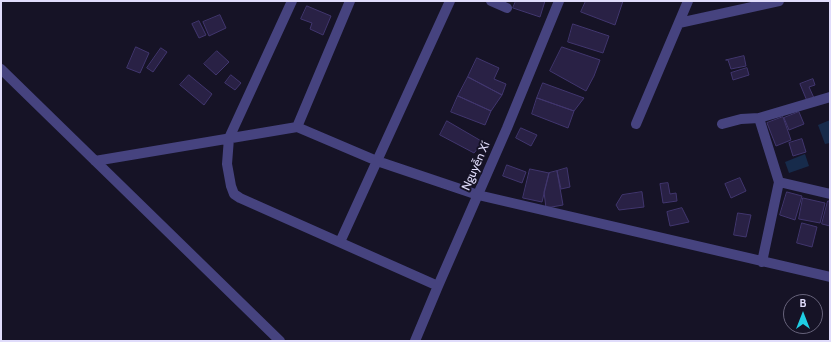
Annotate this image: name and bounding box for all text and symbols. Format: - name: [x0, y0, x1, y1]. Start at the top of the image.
- street label: Nguyễn Xí: [459, 139, 493, 193]
- north arrow: [783, 294, 823, 334]
- text: B: [800, 296, 806, 310]

